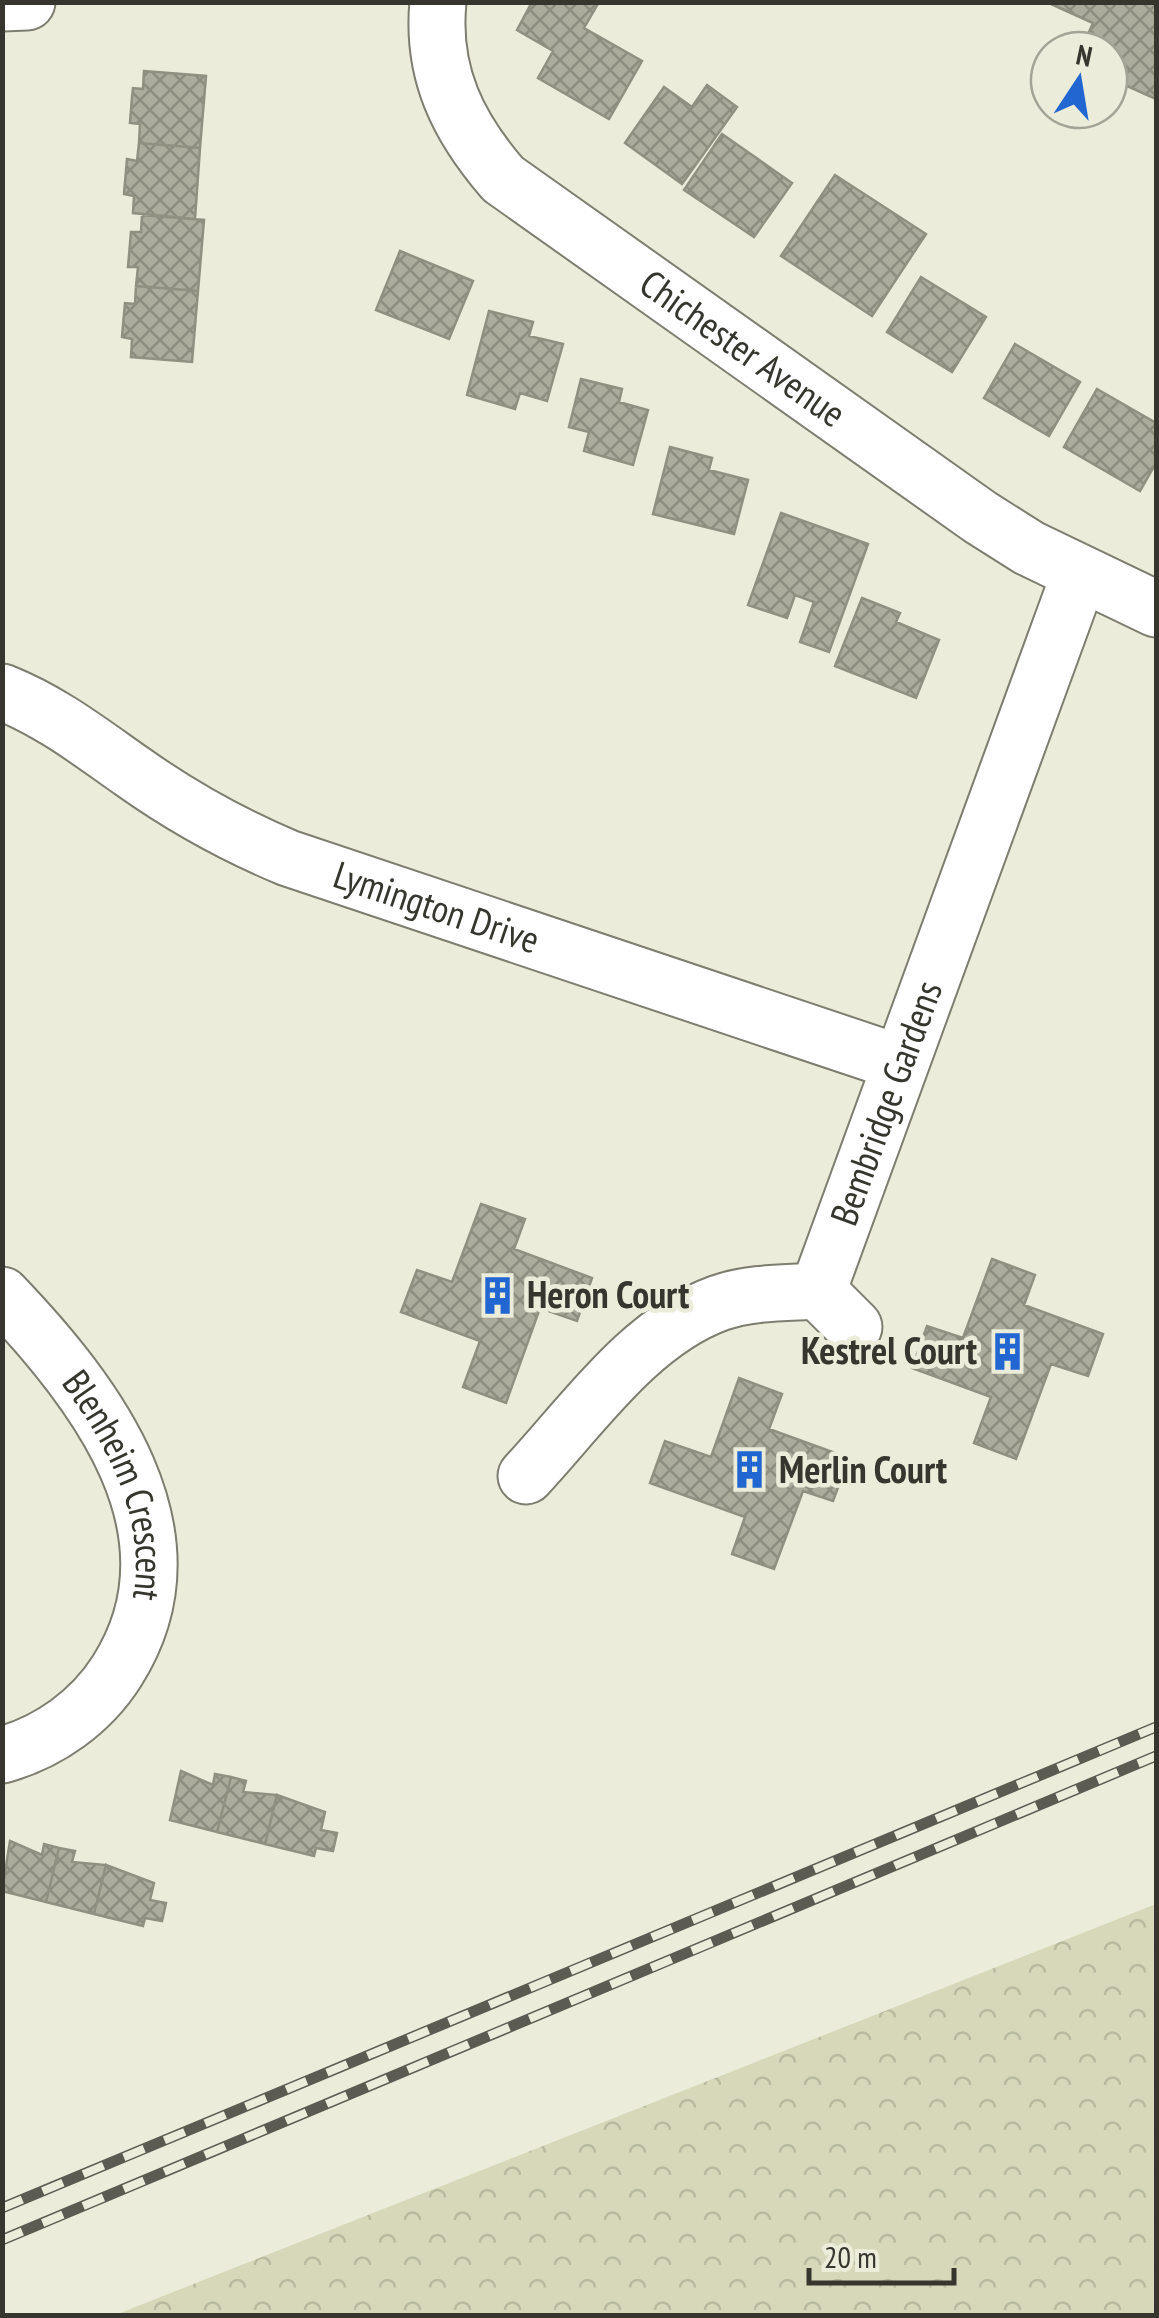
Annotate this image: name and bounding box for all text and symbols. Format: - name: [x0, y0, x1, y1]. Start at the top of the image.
- north arrow: [1029, 30, 1129, 130]
- text: N: [1073, 35, 1096, 75]
- street label: Chichester Avenue: [631, 258, 856, 437]
- street label: Lymington Drive: [328, 849, 546, 963]
- street label: Bembridge Gardens: [818, 974, 952, 1231]
- place label: Heron Court: [527, 1269, 689, 1318]
- building icon: Heron Court: [476, 1274, 518, 1316]
- place label: Kestrel Court: [801, 1325, 977, 1374]
- building icon: Kestrel Court: [986, 1330, 1028, 1372]
- street label: Blenheim Crescent: [53, 1360, 175, 1605]
- place label: Merlin Court: [779, 1444, 947, 1493]
- building icon: Merlin Court: [728, 1449, 770, 1491]
- scale bar: [809, 2223, 954, 2285]
- text: 20 m: [824, 2237, 877, 2276]

